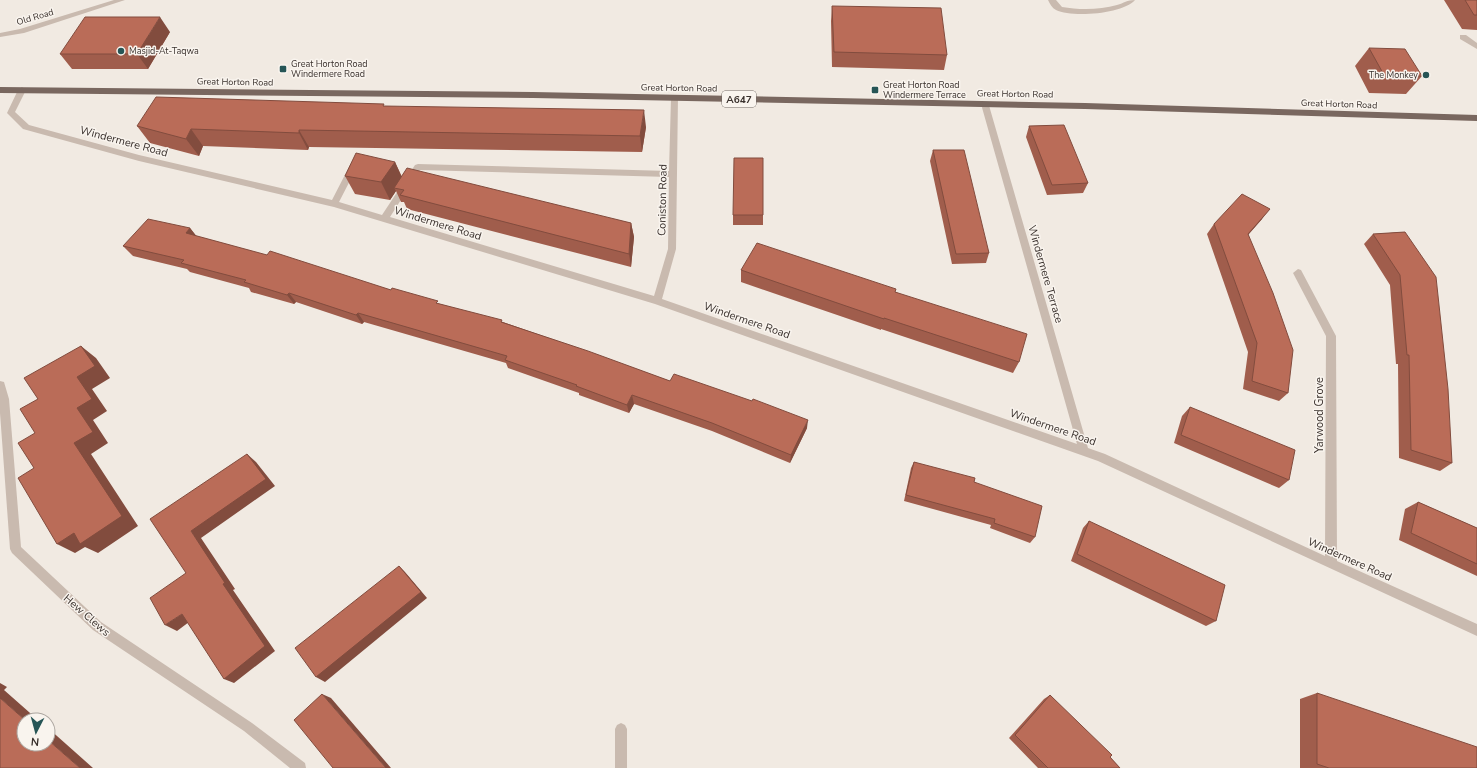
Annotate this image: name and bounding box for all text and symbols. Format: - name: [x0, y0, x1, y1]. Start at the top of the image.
- street label: Old Road: [15, 6, 55, 28]
- place label: Masjid-At-Taqwa: [129, 45, 199, 57]
- marker: Masjid-At-Taqwa: [116, 46, 126, 56]
- place label: Great Horton Road Windermere Road: [291, 58, 368, 80]
- marker: Great Horton Road Windermere Road: [278, 64, 288, 74]
- place label: The Monkey: [1369, 69, 1418, 81]
- marker: The Monkey: [1421, 70, 1431, 80]
- street label: Great Horton Road: [197, 75, 273, 89]
- place label: Great Horton Road Windermere Terrace: [883, 79, 966, 101]
- street label: Great Horton Road: [641, 81, 717, 95]
- marker: Great Horton Road Windermere Terrace: [870, 85, 880, 95]
- street label: Great Horton Road: [977, 87, 1053, 101]
- road number: A647: [722, 91, 756, 107]
- street label: Great Horton Road: [1301, 97, 1377, 111]
- street label: Windermere Road: [78, 123, 170, 160]
- street label: Coniston Road: [654, 164, 671, 236]
- street label: Windermere Road: [392, 203, 483, 244]
- street label: Windermere Terrace: [1024, 223, 1067, 325]
- street label: Windermere Road: [702, 299, 792, 342]
- street label: Yarwood Grove: [1312, 377, 1327, 454]
- street label: Windermere Road: [1008, 406, 1098, 449]
- street label: Windermere Road: [1305, 534, 1394, 585]
- street label: Hew Clews: [60, 591, 113, 640]
- north arrow: [16, 712, 56, 752]
- text: N: [30, 734, 40, 749]

